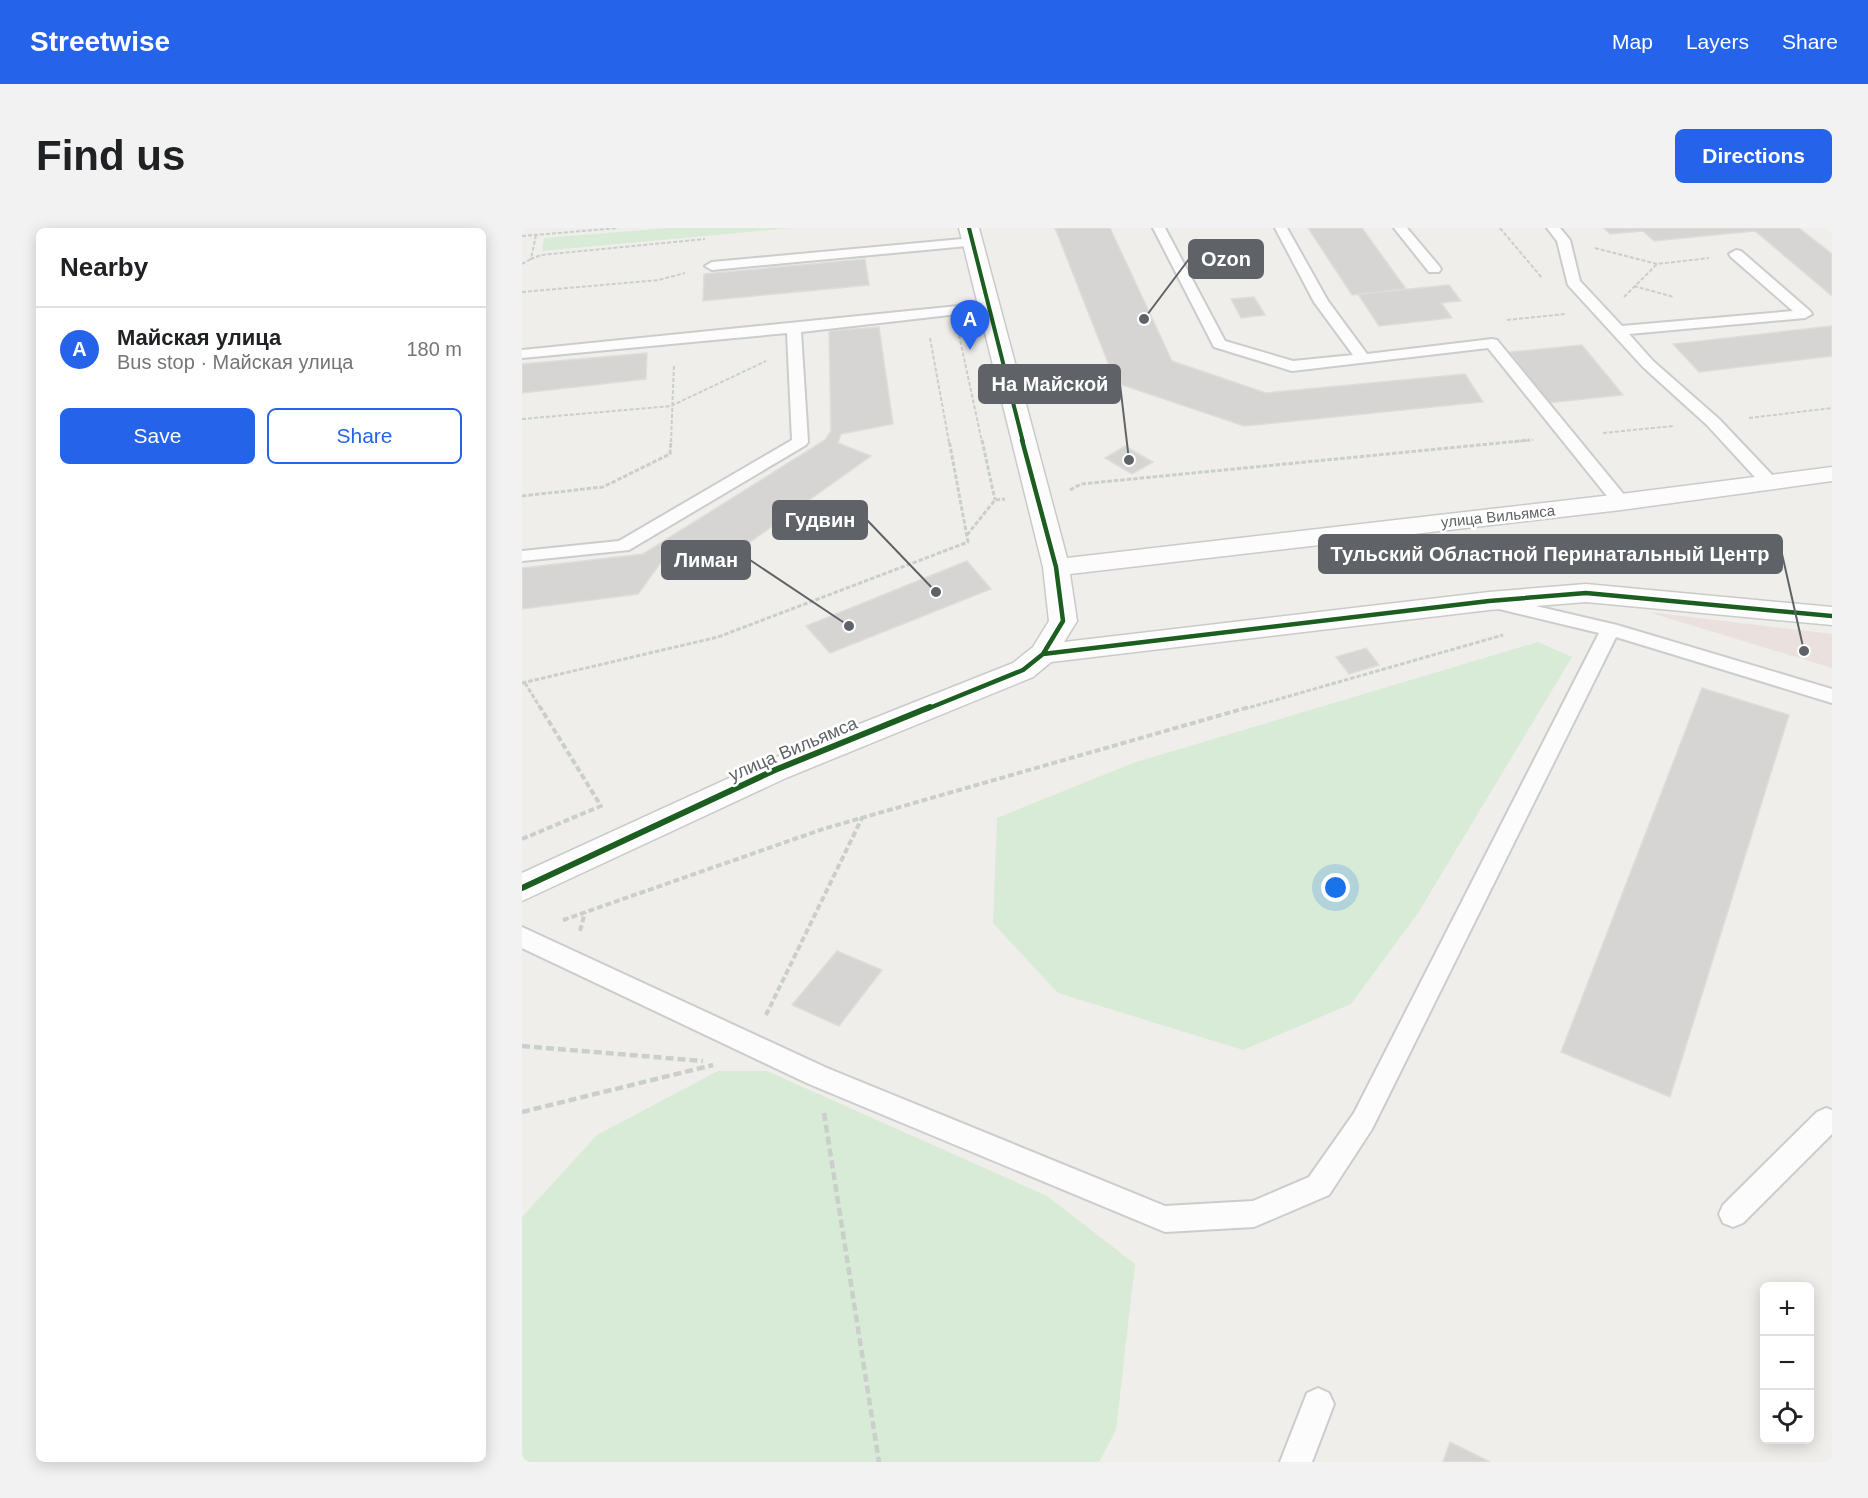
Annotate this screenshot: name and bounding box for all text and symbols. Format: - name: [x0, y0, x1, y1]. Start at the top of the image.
- text: Streetwise: [30, 26, 170, 57]
- text: Map: [1612, 30, 1653, 53]
- text: Layers: [1686, 30, 1749, 53]
- text: Share: [1782, 30, 1838, 53]
- button: Directions: [1675, 129, 1832, 183]
- text: Find us: [36, 132, 185, 179]
- callout: Ozon: [1189, 240, 1263, 278]
- text: Ozon: [1201, 248, 1251, 270]
- text: Nearby: [60, 252, 148, 282]
- pin: A: [950, 300, 990, 350]
- text: Майская улица: [117, 325, 281, 350]
- text: A: [72, 338, 87, 360]
- text: 180 m: [406, 338, 462, 360]
- text: Bus stop · Майская улица: [117, 351, 353, 373]
- callout: На Майской: [979, 365, 1120, 403]
- text: На Майской: [992, 373, 1108, 395]
- button: Save: [60, 408, 255, 464]
- button: Share: [267, 408, 462, 464]
- callout: Гудвин: [773, 501, 867, 539]
- street label: улица Вильямса: [1440, 501, 1557, 530]
- text: Гудвин: [785, 509, 855, 531]
- callout: Тульский Областной Перинатальный Центр: [1319, 535, 1782, 573]
- callout: Лиман: [662, 541, 750, 579]
- text: Тульский Областной Перинатальный Центр: [1330, 543, 1770, 565]
- text: Лиман: [674, 549, 738, 571]
- street label: улица Вильямса: [726, 713, 861, 785]
- your location: [1321, 873, 1350, 902]
- map controls: [1760, 1282, 1814, 1444]
- button: +: [1760, 1282, 1814, 1336]
- button: −: [1760, 1336, 1814, 1390]
- button: locate: [1760, 1390, 1814, 1444]

